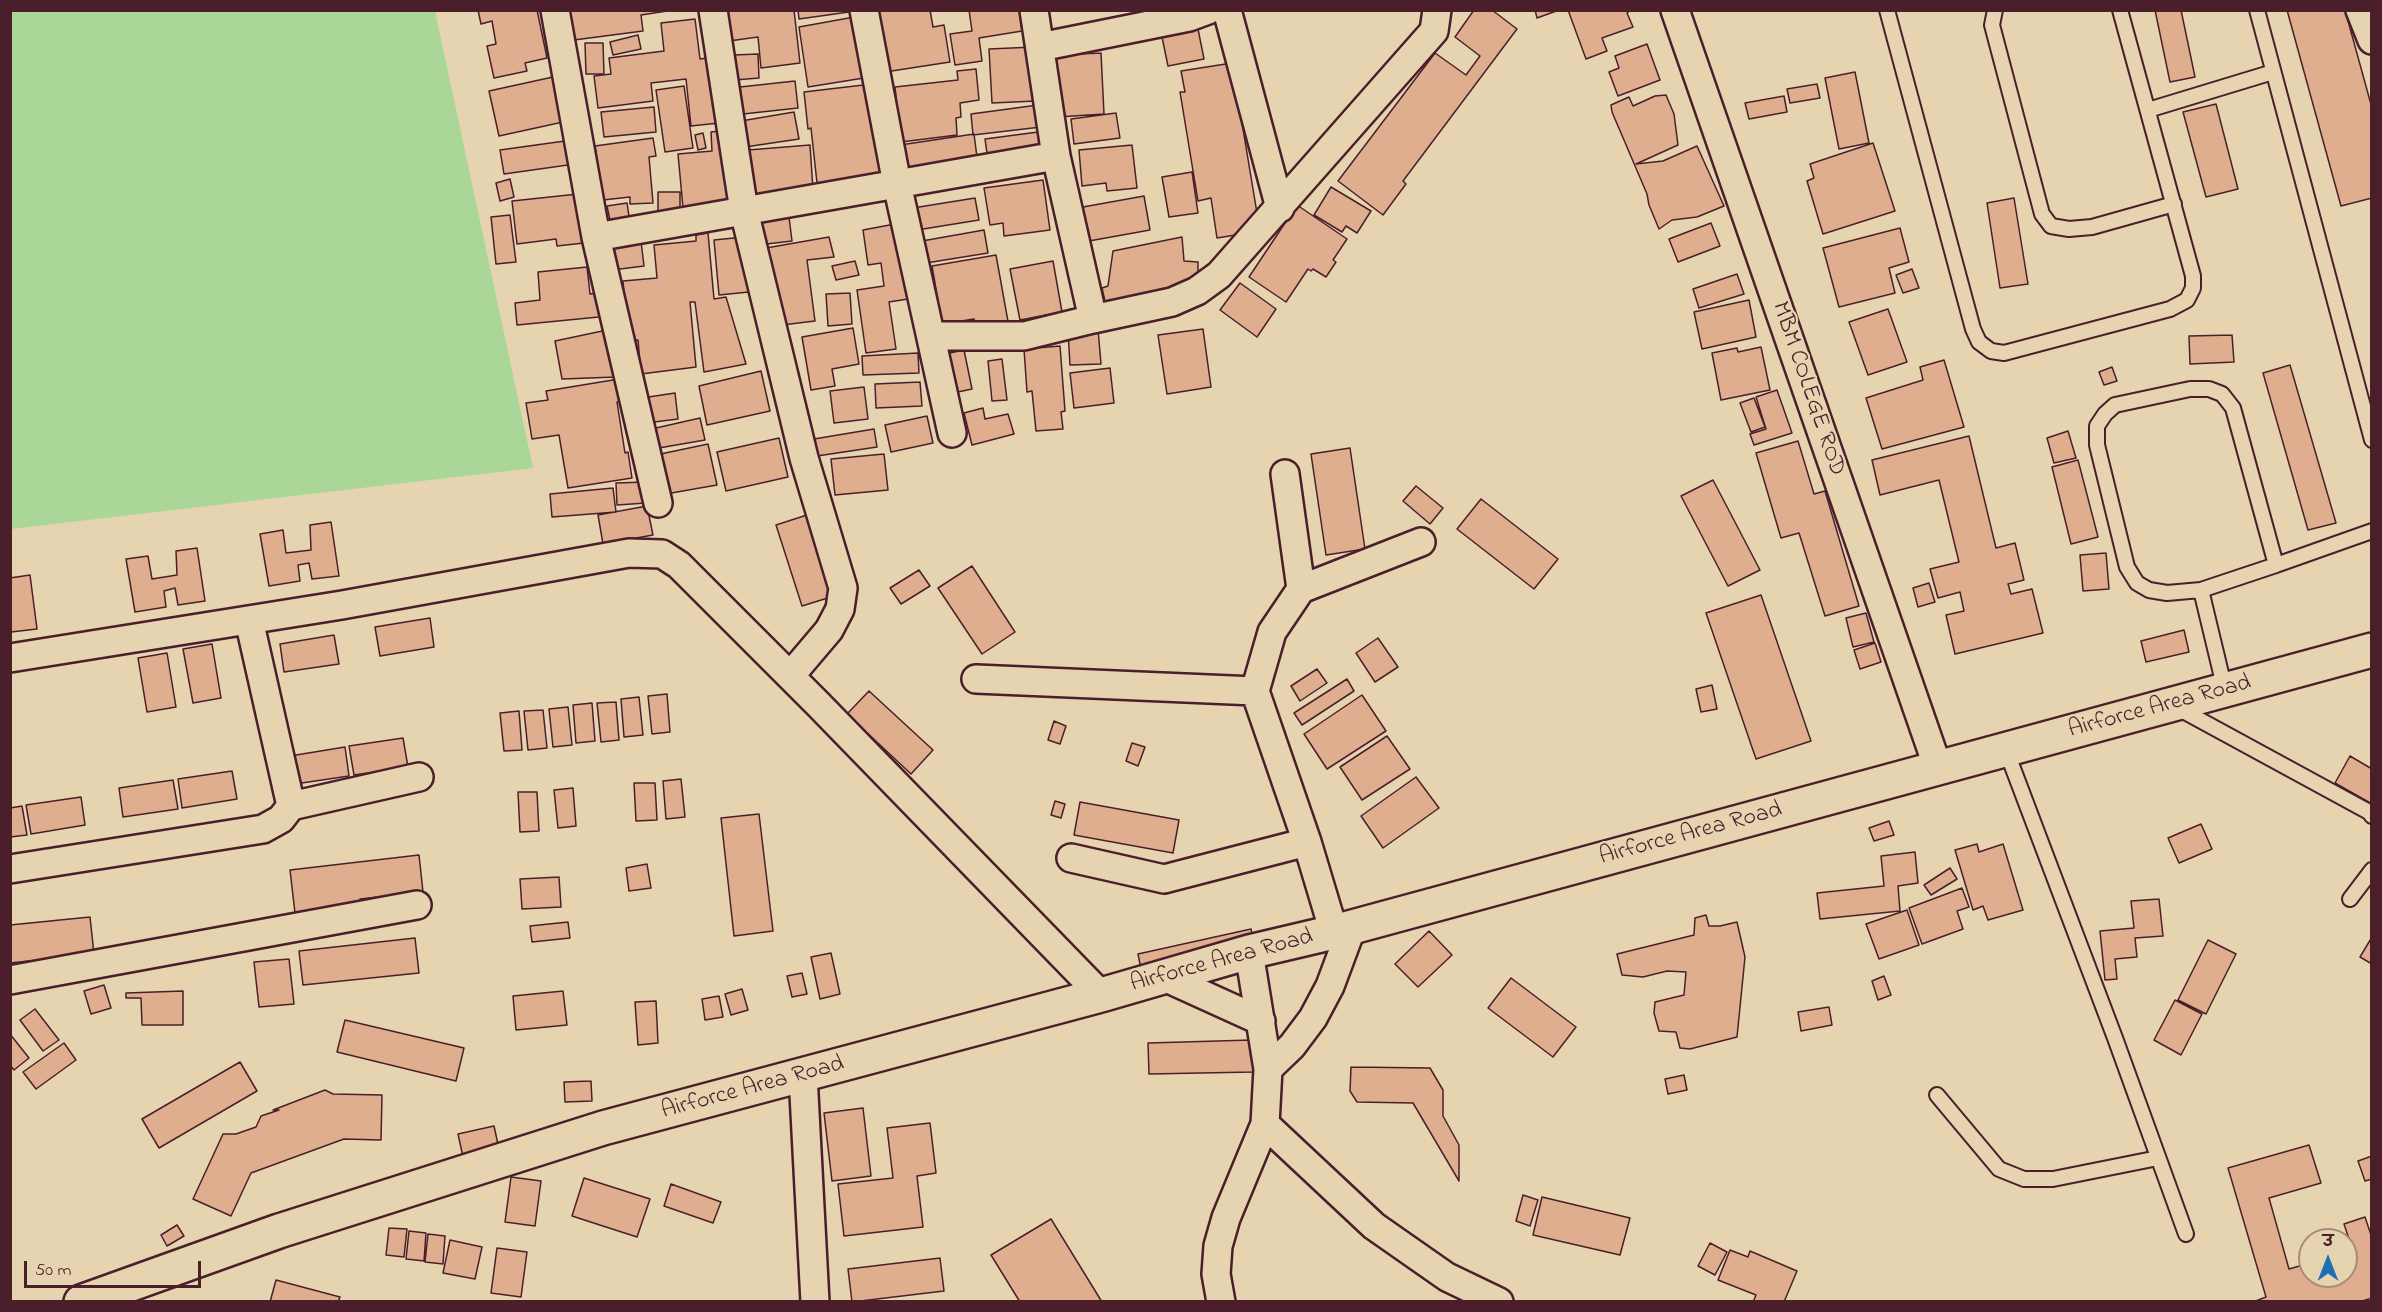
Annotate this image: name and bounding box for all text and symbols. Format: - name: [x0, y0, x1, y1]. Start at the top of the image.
- street label: MBM COLEGE ROD: [1764, 298, 1850, 480]
- street label: Airforce Area Road: [2066, 670, 2254, 746]
- street label: Airforce Area Road: [1597, 797, 1785, 873]
- street label: Airforce Area Road: [1128, 924, 1316, 1000]
- street label: Airforce Area Road: [659, 1051, 847, 1127]
- north arrow: [2298, 1228, 2358, 1288]
- text: उ: [2323, 1230, 2333, 1254]
- scale bar: [27, 1249, 204, 1287]
- text: 50 m: [35, 1258, 72, 1284]

